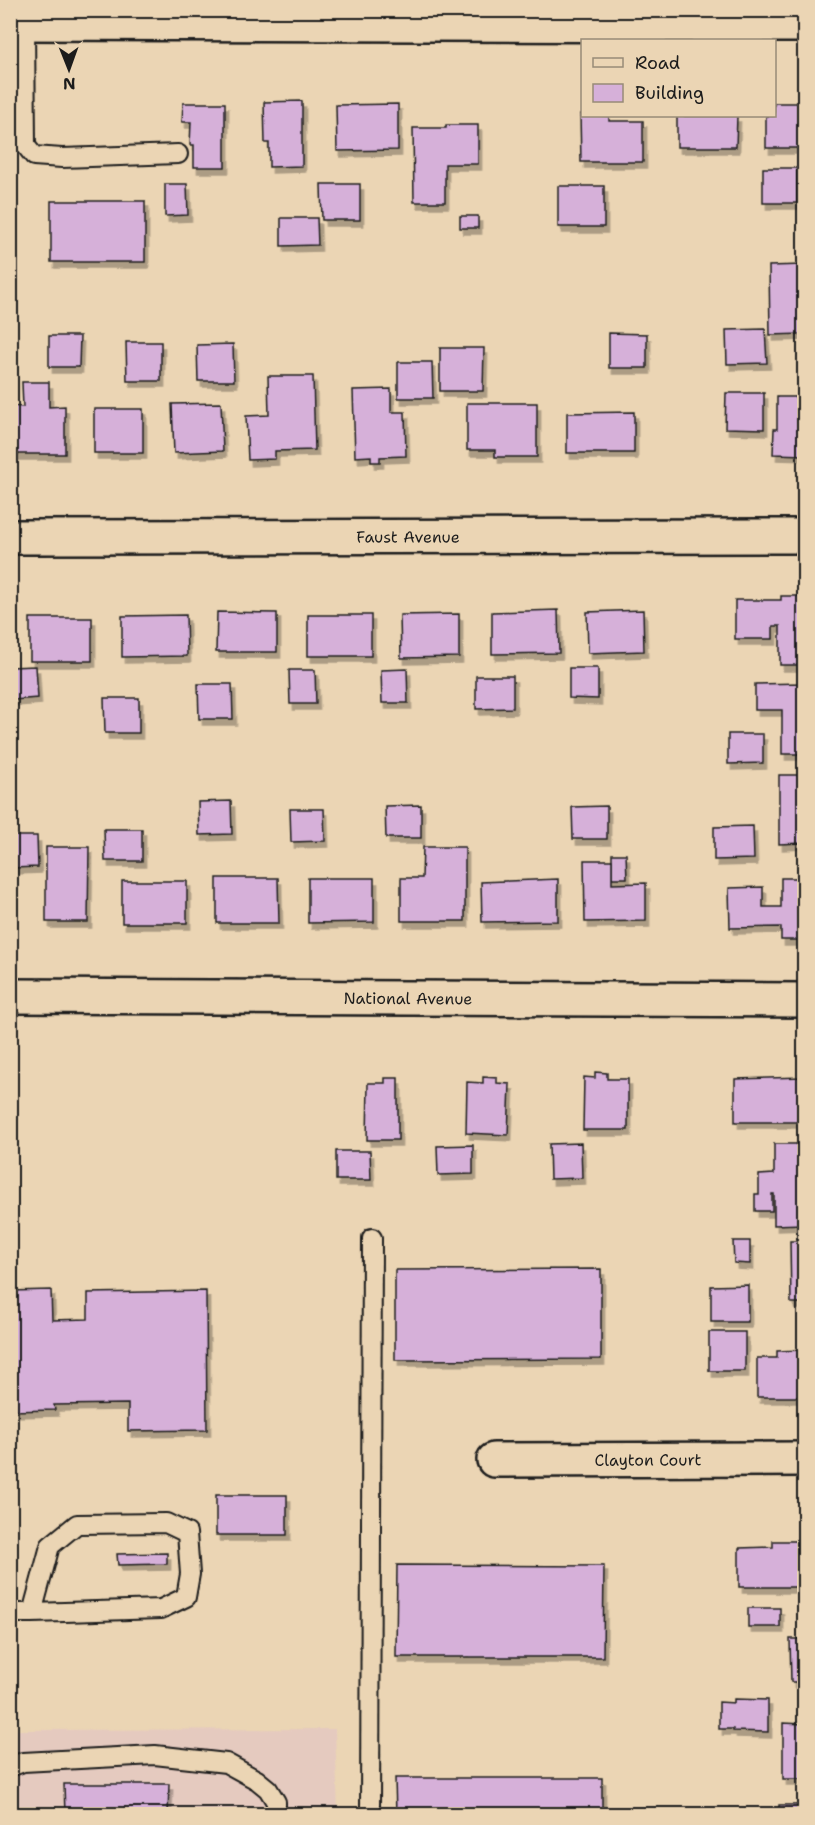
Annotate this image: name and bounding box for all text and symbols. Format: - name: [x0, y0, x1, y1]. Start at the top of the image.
- north arrow: [39, 39, 99, 99]
- legend: [581, 39, 776, 117]
- text: Road: [635, 51, 680, 75]
- text: N: [63, 73, 76, 94]
- text: Building: [635, 81, 704, 105]
- street label: Faust Avenue: [356, 526, 460, 548]
- street label: National Avenue: [344, 988, 472, 1009]
- street label: Clayton Court: [594, 1449, 702, 1471]

